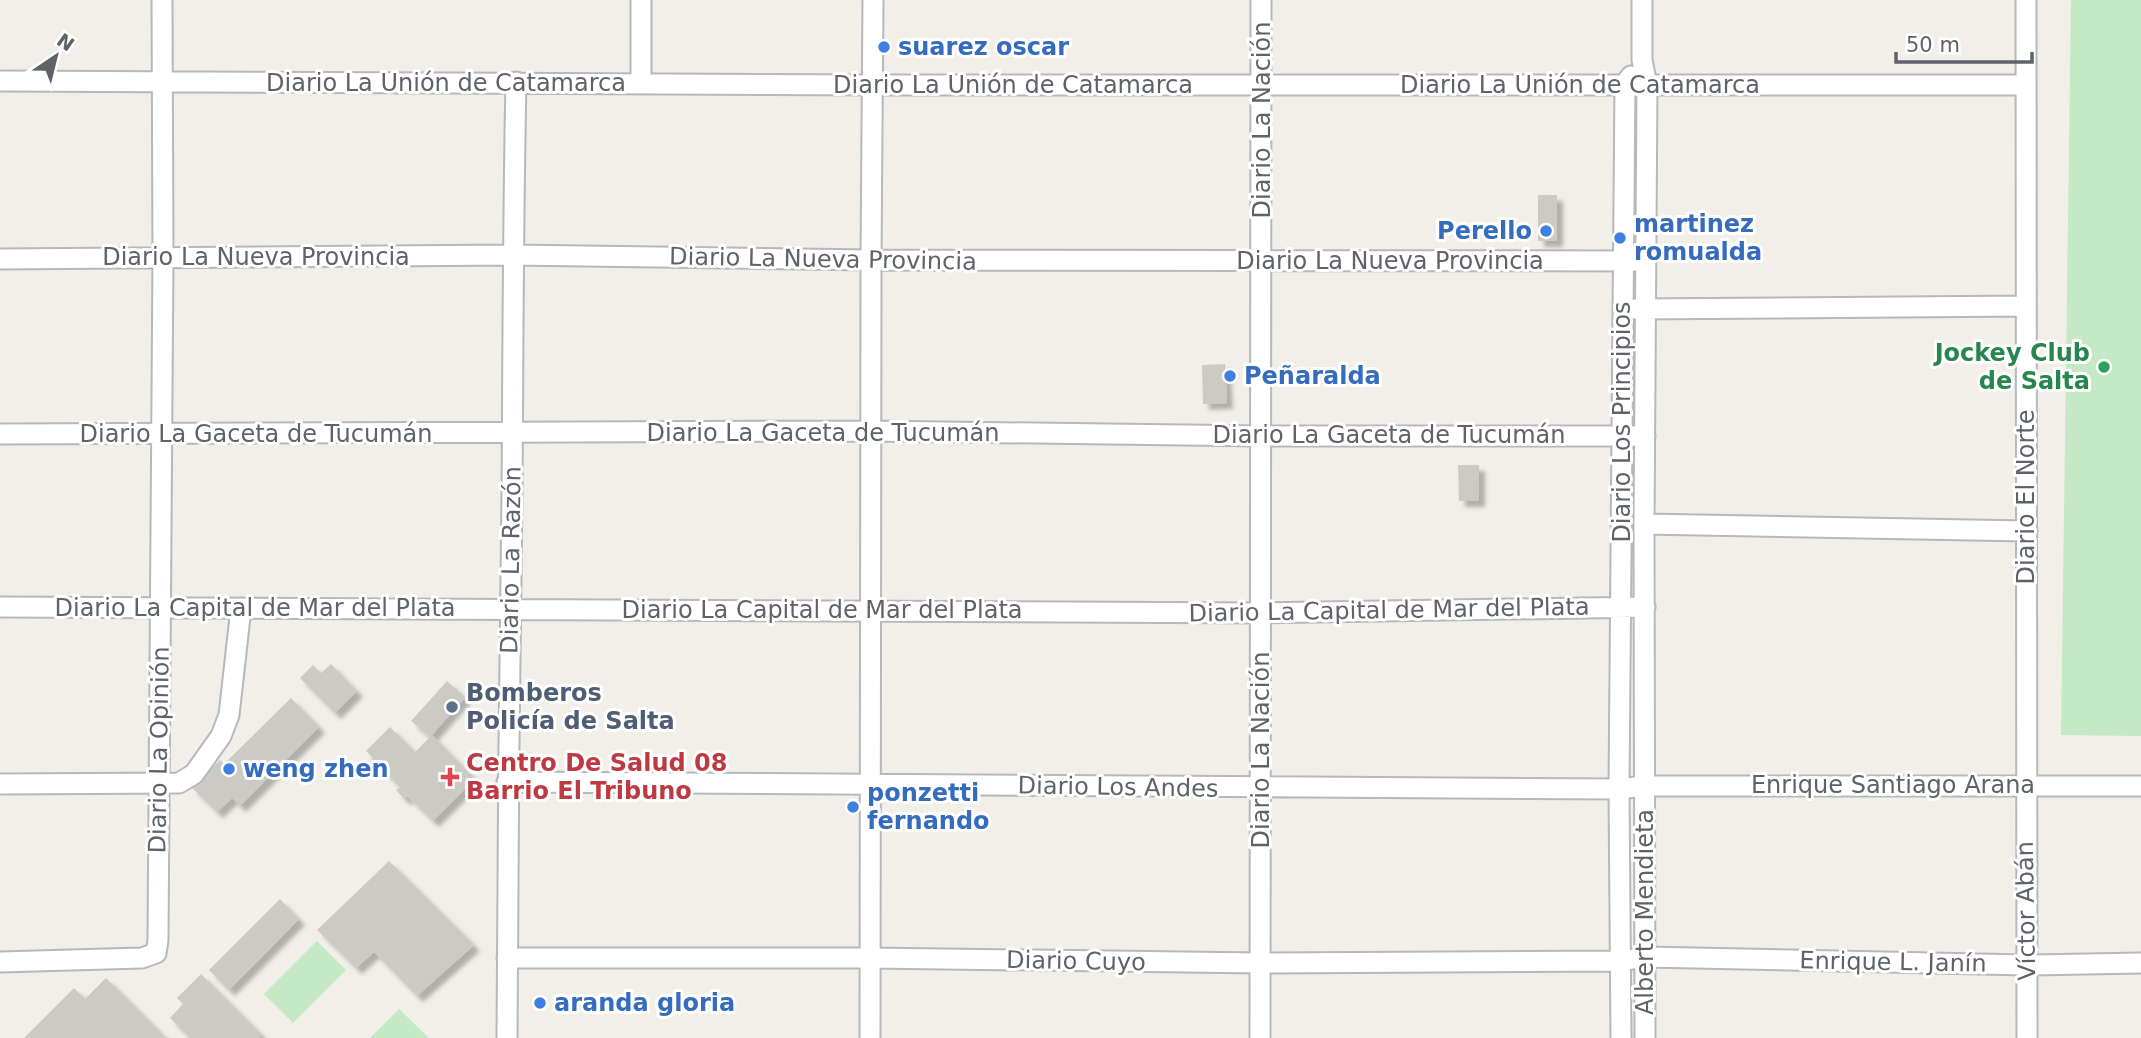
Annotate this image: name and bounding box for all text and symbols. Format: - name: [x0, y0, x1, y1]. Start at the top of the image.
- north arrow: [21, 21, 91, 91]
- scale bar: [1896, 21, 2032, 65]
- street label: Diario La Nación: [1248, 22, 1276, 218]
- text: N: [53, 29, 79, 56]
- place label: suarez oscar: [898, 33, 1069, 61]
- text: 50 m: [1906, 33, 1960, 57]
- marker: suarez oscar: [876, 39, 892, 55]
- street label: Diario La Unión de Catamarca: [266, 69, 626, 97]
- street label: Diario La Unión de Catamarca: [833, 71, 1193, 99]
- street label: Diario La Unión de Catamarca: [1400, 71, 1760, 99]
- place label: martinez romualda: [1634, 210, 1762, 266]
- place label: Perello: [1437, 217, 1532, 245]
- marker: Perello: [1538, 223, 1554, 239]
- marker: martinez romualda: [1612, 230, 1628, 246]
- street label: Diario La Nueva Provincia: [669, 242, 977, 276]
- street label: Diario La Nueva Provincia: [102, 243, 410, 271]
- street label: Diario La Nueva Provincia: [1236, 247, 1544, 275]
- street label: Diario Los Principios: [1608, 301, 1636, 543]
- place label: Jockey Club de Salta: [1933, 339, 2090, 395]
- marker: Jockey Club de Salta: [2096, 359, 2112, 375]
- place label: Peñaralda: [1244, 362, 1381, 390]
- marker: Peñaralda: [1222, 368, 1238, 384]
- street label: Diario El Norte: [2012, 410, 2040, 584]
- street label: Diario La Gaceta de Tucumán: [647, 419, 999, 447]
- street label: Diario La Gaceta de Tucumán: [80, 420, 432, 448]
- street label: Diario La Gaceta de Tucumán: [1213, 421, 1565, 449]
- street label: Diario La Razón: [495, 466, 527, 654]
- street label: Diario La Capital de Mar del Plata: [1188, 593, 1590, 627]
- street label: Diario La Capital de Mar del Plata: [55, 594, 456, 622]
- street label: Diario La Capital de Mar del Plata: [622, 596, 1023, 624]
- street label: Diario La Opinión: [143, 646, 175, 854]
- street label: Diario La Nación: [1247, 652, 1275, 848]
- place label: Bomberos Policía de Salta: [466, 679, 675, 735]
- marker: Bomberos Policía de Salta: [444, 699, 460, 715]
- place label: Centro De Salud 08 Barrio El Tribuno: [466, 749, 727, 805]
- place label: weng zhen: [243, 755, 389, 783]
- marker: weng zhen: [221, 761, 237, 777]
- marker: Centro De Salud 08 Barrio El Tribuno: [440, 767, 460, 787]
- street label: Diario Los Andes: [1017, 771, 1219, 803]
- street label: Enrique Santiago Arana: [1751, 771, 2035, 799]
- place label: ponzetti fernando: [867, 779, 990, 835]
- marker: ponzetti fernando: [845, 799, 861, 815]
- street label: Alberto Mendieta: [1631, 809, 1659, 1015]
- street label: Víctor Abán: [2011, 841, 2041, 981]
- street label: Diario Cuyo: [1006, 946, 1146, 976]
- street label: Enrique L. Janín: [1799, 946, 1987, 978]
- place label: aranda gloria: [554, 989, 735, 1017]
- marker: aranda gloria: [532, 995, 548, 1011]

